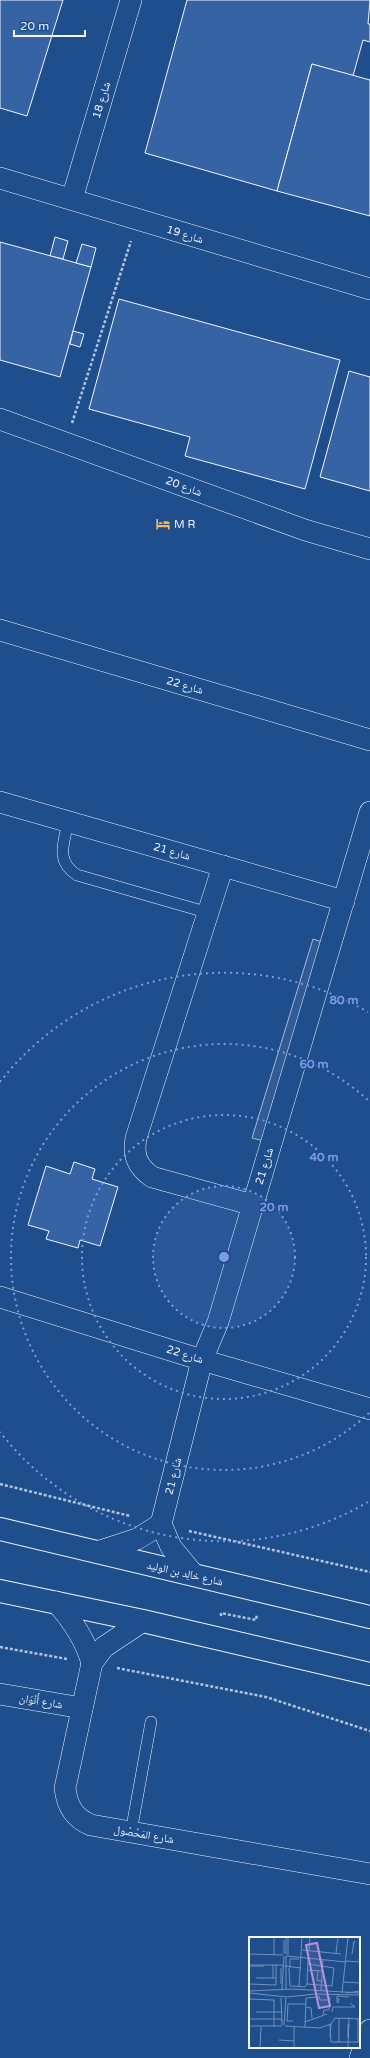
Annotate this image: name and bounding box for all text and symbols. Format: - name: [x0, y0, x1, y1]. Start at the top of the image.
- scale bar: [14, 12, 85, 38]
- text: 20 m: [20, 19, 49, 33]
- street label: شارع 18: [90, 80, 113, 120]
- street label: شارع 19: [165, 223, 205, 246]
- street label: شارع 20: [164, 474, 204, 499]
- hotel icon: M R: [155, 516, 171, 532]
- place label: M R: [174, 518, 195, 531]
- street label: شارع 22: [165, 674, 205, 697]
- street label: شارع 21: [152, 840, 192, 863]
- text: 80 m: [329, 993, 359, 1007]
- text: 60 m: [299, 1057, 329, 1071]
- street label: شارع 21: [253, 1146, 276, 1186]
- text: 40 m: [309, 1150, 339, 1164]
- text: 20 m: [259, 1200, 289, 1214]
- centre of rings: [217, 1250, 231, 1264]
- street label: شارع 22: [165, 1343, 205, 1366]
- street label: شارع 21: [163, 1456, 184, 1496]
- street label: شارع خالِد بن الوليد: [145, 1558, 224, 1589]
- street label: شارع أَنْوَان: [18, 1690, 64, 1711]
- street label: شارع المَحْصُول: [113, 1823, 175, 1846]
- inset map: [249, 1937, 360, 2048]

